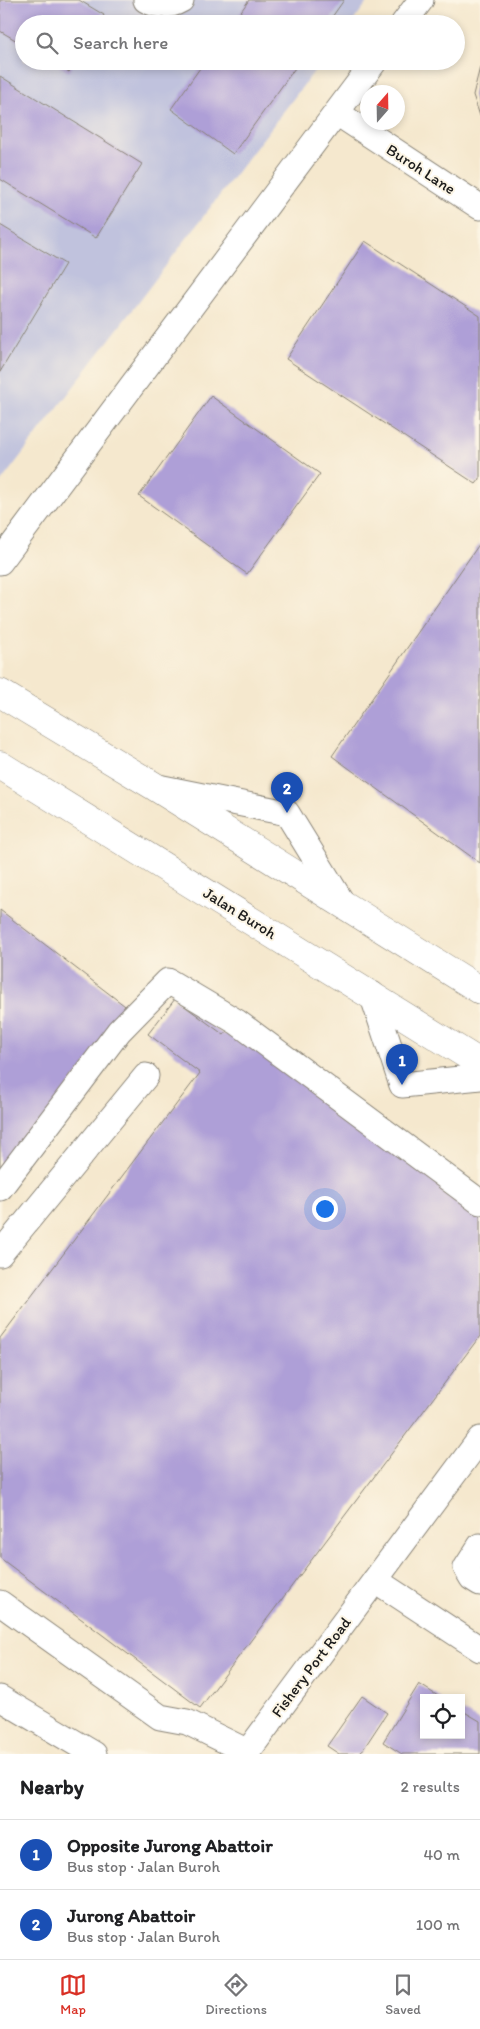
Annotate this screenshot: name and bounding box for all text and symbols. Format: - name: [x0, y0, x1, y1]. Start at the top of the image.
- search box: [15, 15, 465, 70]
- icon: search: [33, 29, 61, 57]
- text: Search here: [73, 31, 168, 54]
- north arrow: [360, 85, 405, 130]
- street label: Buroh Lane: [383, 140, 459, 198]
- pin: 2: [271, 772, 303, 813]
- street label: Jalan Buroh: [200, 883, 280, 943]
- pin: 1: [386, 1044, 418, 1085]
- your location: [312, 1196, 338, 1222]
- street label: Fishery Port Road: [267, 1613, 355, 1721]
- map controls: [420, 1694, 465, 1739]
- button: locate: [420, 1694, 465, 1739]
- text: Nearby: [20, 1774, 84, 1799]
- text: 2 results: [400, 1777, 460, 1796]
- text: Opposite Jurong Abattoir: [67, 1834, 273, 1857]
- text: 1: [32, 1845, 40, 1864]
- text: 40 m: [423, 1845, 460, 1864]
- text: Bus stop · Jalan Buroh: [67, 1857, 220, 1876]
- text: Jurong Abattoir: [67, 1904, 195, 1927]
- text: 2: [32, 1915, 40, 1934]
- text: 100 m: [416, 1915, 460, 1934]
- text: Bus stop · Jalan Buroh: [67, 1927, 220, 1946]
- tab: Map: [59, 1971, 87, 2018]
- tab: Directions: [205, 1971, 267, 2018]
- tab: Saved: [385, 1971, 421, 2018]

